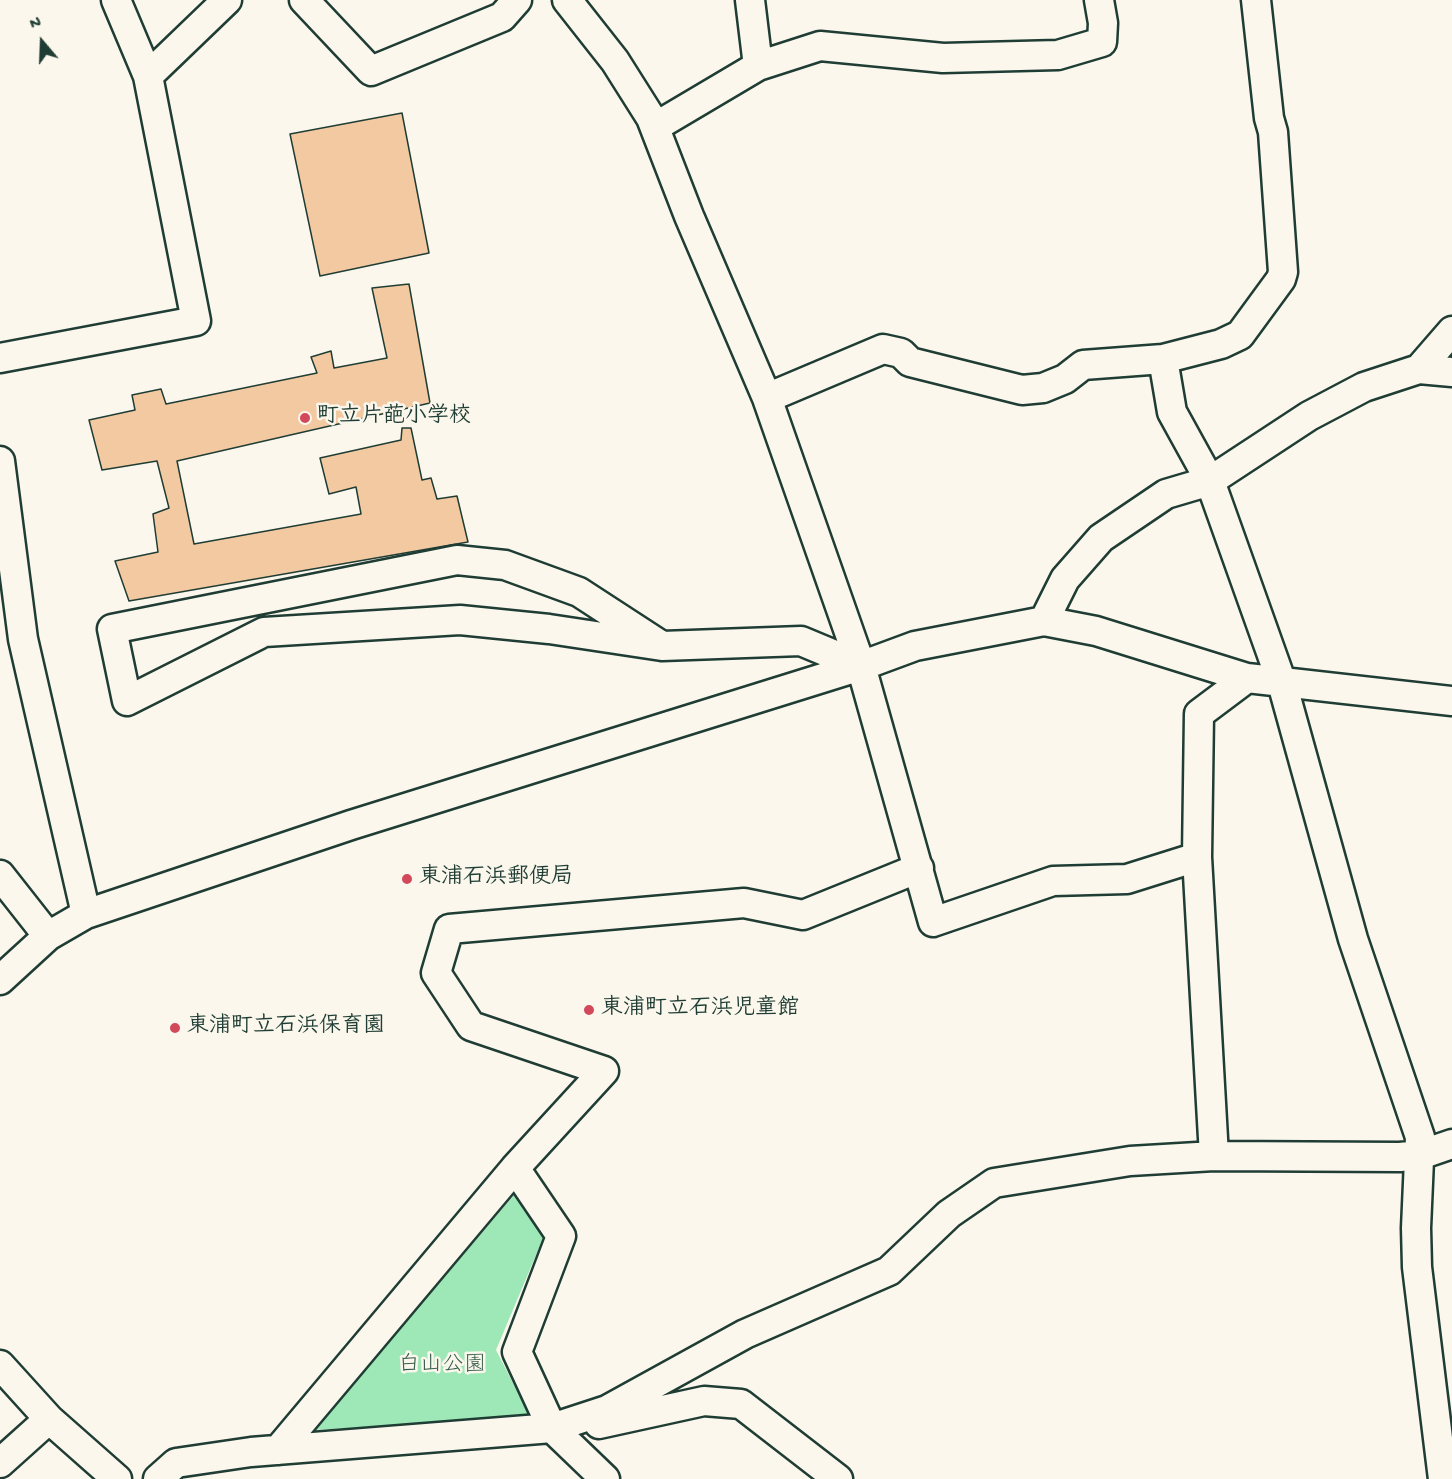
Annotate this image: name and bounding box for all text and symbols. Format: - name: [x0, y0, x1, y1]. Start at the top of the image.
- north arrow: [12, 12, 72, 72]
- text: N: [28, 14, 44, 35]
- place label: 町立片葩小学校: [317, 405, 471, 431]
- marker: 町立片葩小学校: [298, 411, 312, 425]
- place label: 東浦石浜郵便局: [419, 866, 573, 892]
- marker: 東浦石浜郵便局: [400, 872, 414, 886]
- place label: 東浦町立石浜児童館: [601, 997, 799, 1023]
- marker: 東浦町立石浜児童館: [582, 1003, 596, 1017]
- place label: 東浦町立石浜保育園: [187, 1015, 385, 1041]
- marker: 東浦町立石浜保育園: [168, 1021, 182, 1035]
- park label: 白山公園: [398, 1354, 486, 1380]

